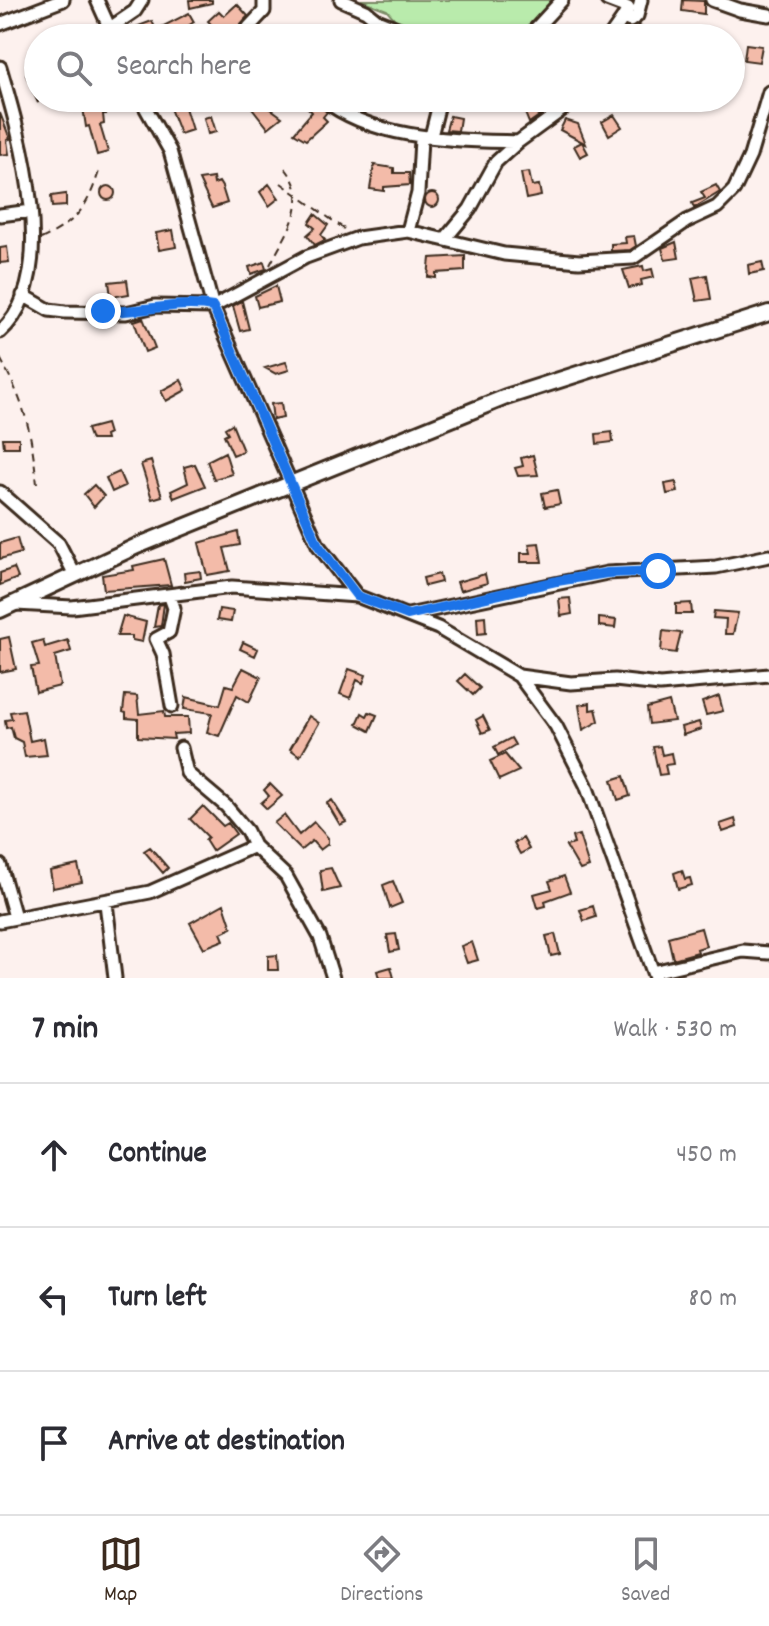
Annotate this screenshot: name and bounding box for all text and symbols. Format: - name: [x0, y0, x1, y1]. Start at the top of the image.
- search box: [24, 24, 745, 112]
- icon: search: [52, 46, 96, 90]
- text: Search here: [116, 47, 252, 90]
- route end: [85, 293, 121, 329]
- route start: [640, 553, 676, 589]
- text: 7 min: [32, 1006, 98, 1055]
- text: Walk · 530 m: [614, 1012, 737, 1049]
- icon: ahead: [32, 1133, 76, 1177]
- text: Continue: [108, 1134, 207, 1177]
- text: 450 m: [676, 1137, 737, 1174]
- icon: left: [32, 1277, 76, 1321]
- text: Turn left: [108, 1278, 207, 1321]
- text: 80 m: [689, 1281, 737, 1318]
- icon: arrive: [32, 1421, 76, 1465]
- text: Arrive at destination: [108, 1422, 345, 1465]
- tab: Map: [99, 1532, 143, 1611]
- tab: Directions: [340, 1532, 424, 1611]
- tab: Saved: [621, 1532, 670, 1611]

